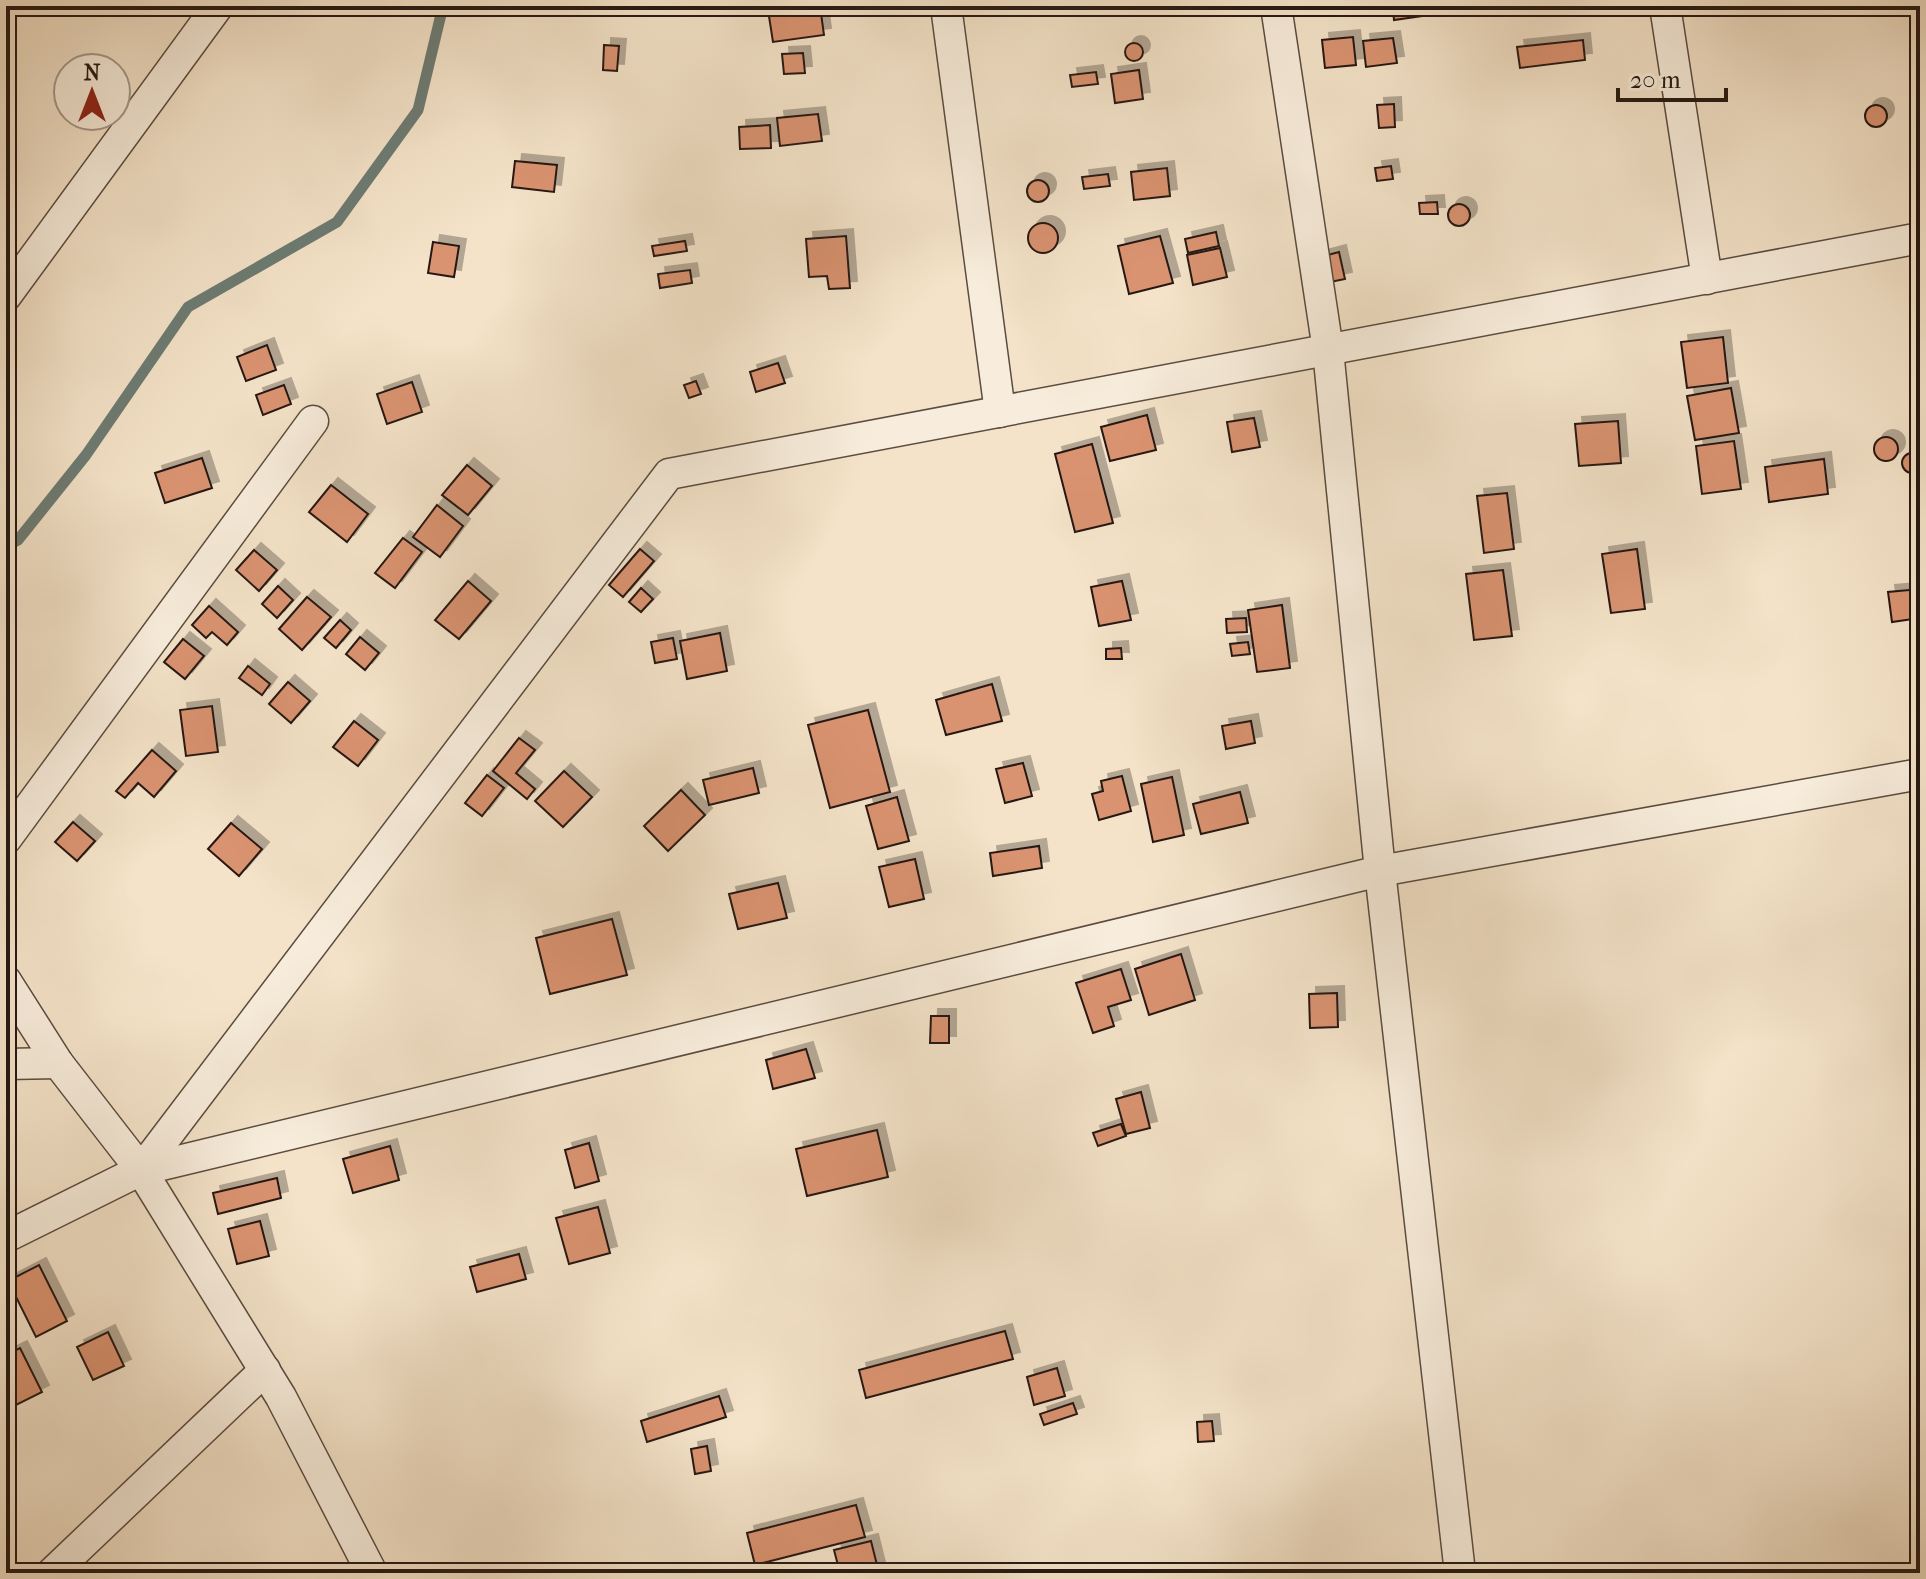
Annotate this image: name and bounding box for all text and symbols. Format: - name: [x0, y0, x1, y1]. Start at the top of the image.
- north arrow: [52, 52, 132, 132]
- scale bar: [1618, 52, 1726, 102]
- text: N: [84, 60, 101, 86]
- text: 20 m: [1630, 66, 1681, 94]

